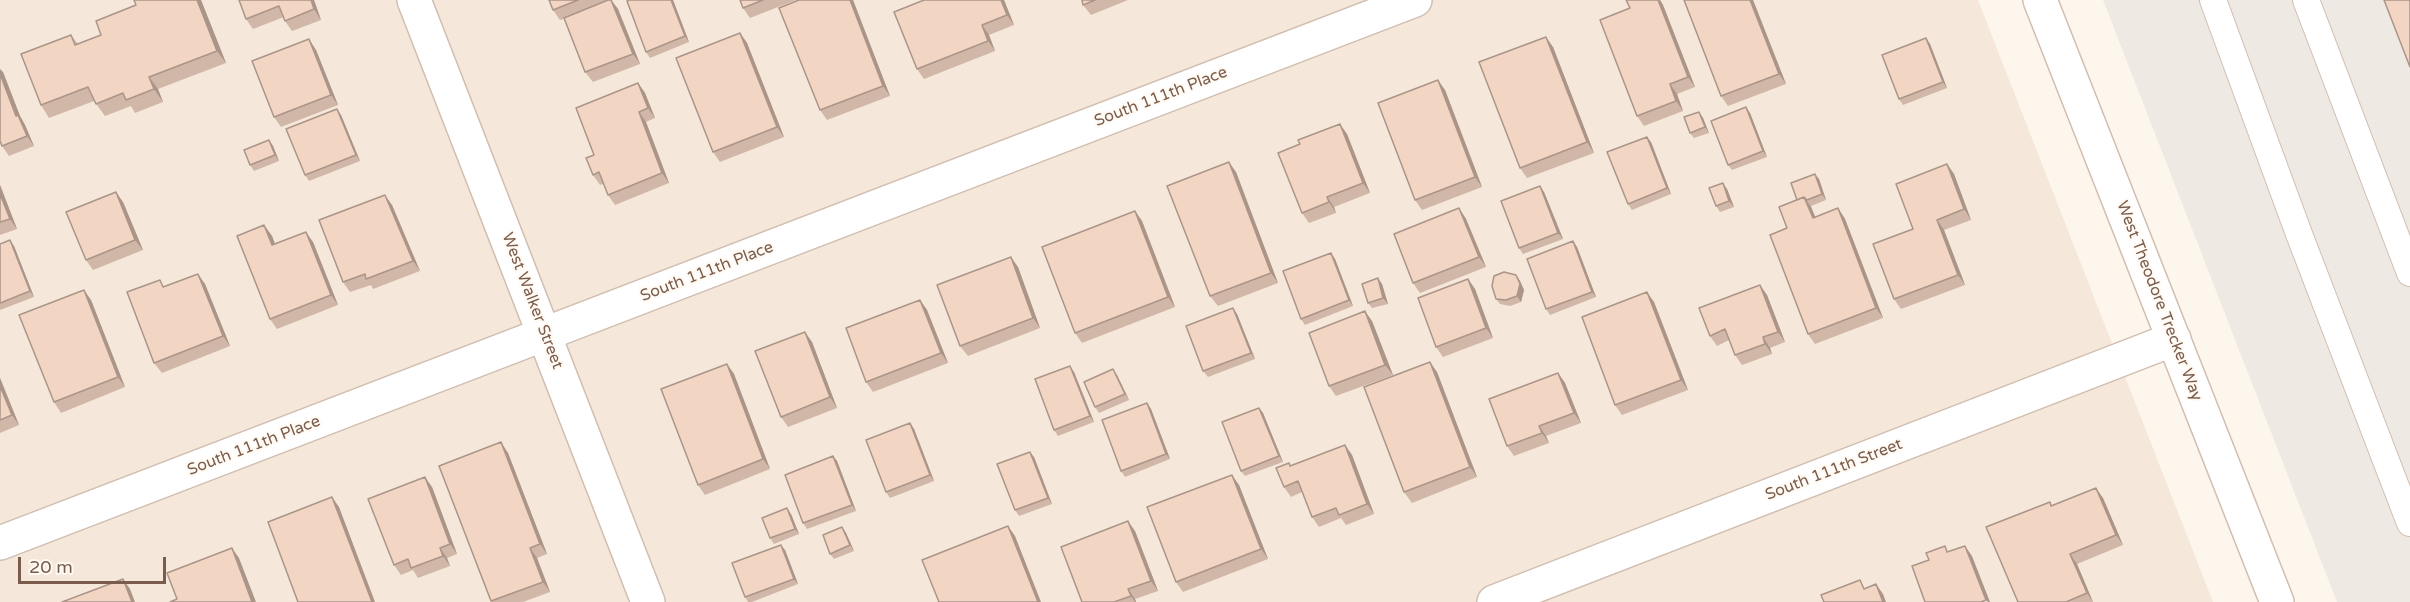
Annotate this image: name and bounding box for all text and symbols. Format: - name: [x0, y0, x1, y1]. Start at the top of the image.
- street label: South 111th Place: [1092, 63, 1230, 131]
- street label: West Theodore Trecker Way: [2112, 198, 2206, 404]
- street label: West Walker Street: [497, 230, 567, 372]
- street label: South 111th Place: [638, 238, 776, 306]
- street label: South 111th Place: [185, 412, 323, 480]
- street label: South 111th Street: [1763, 435, 1905, 505]
- scale bar: [21, 545, 170, 583]
- text: 20 m: [29, 556, 73, 578]

